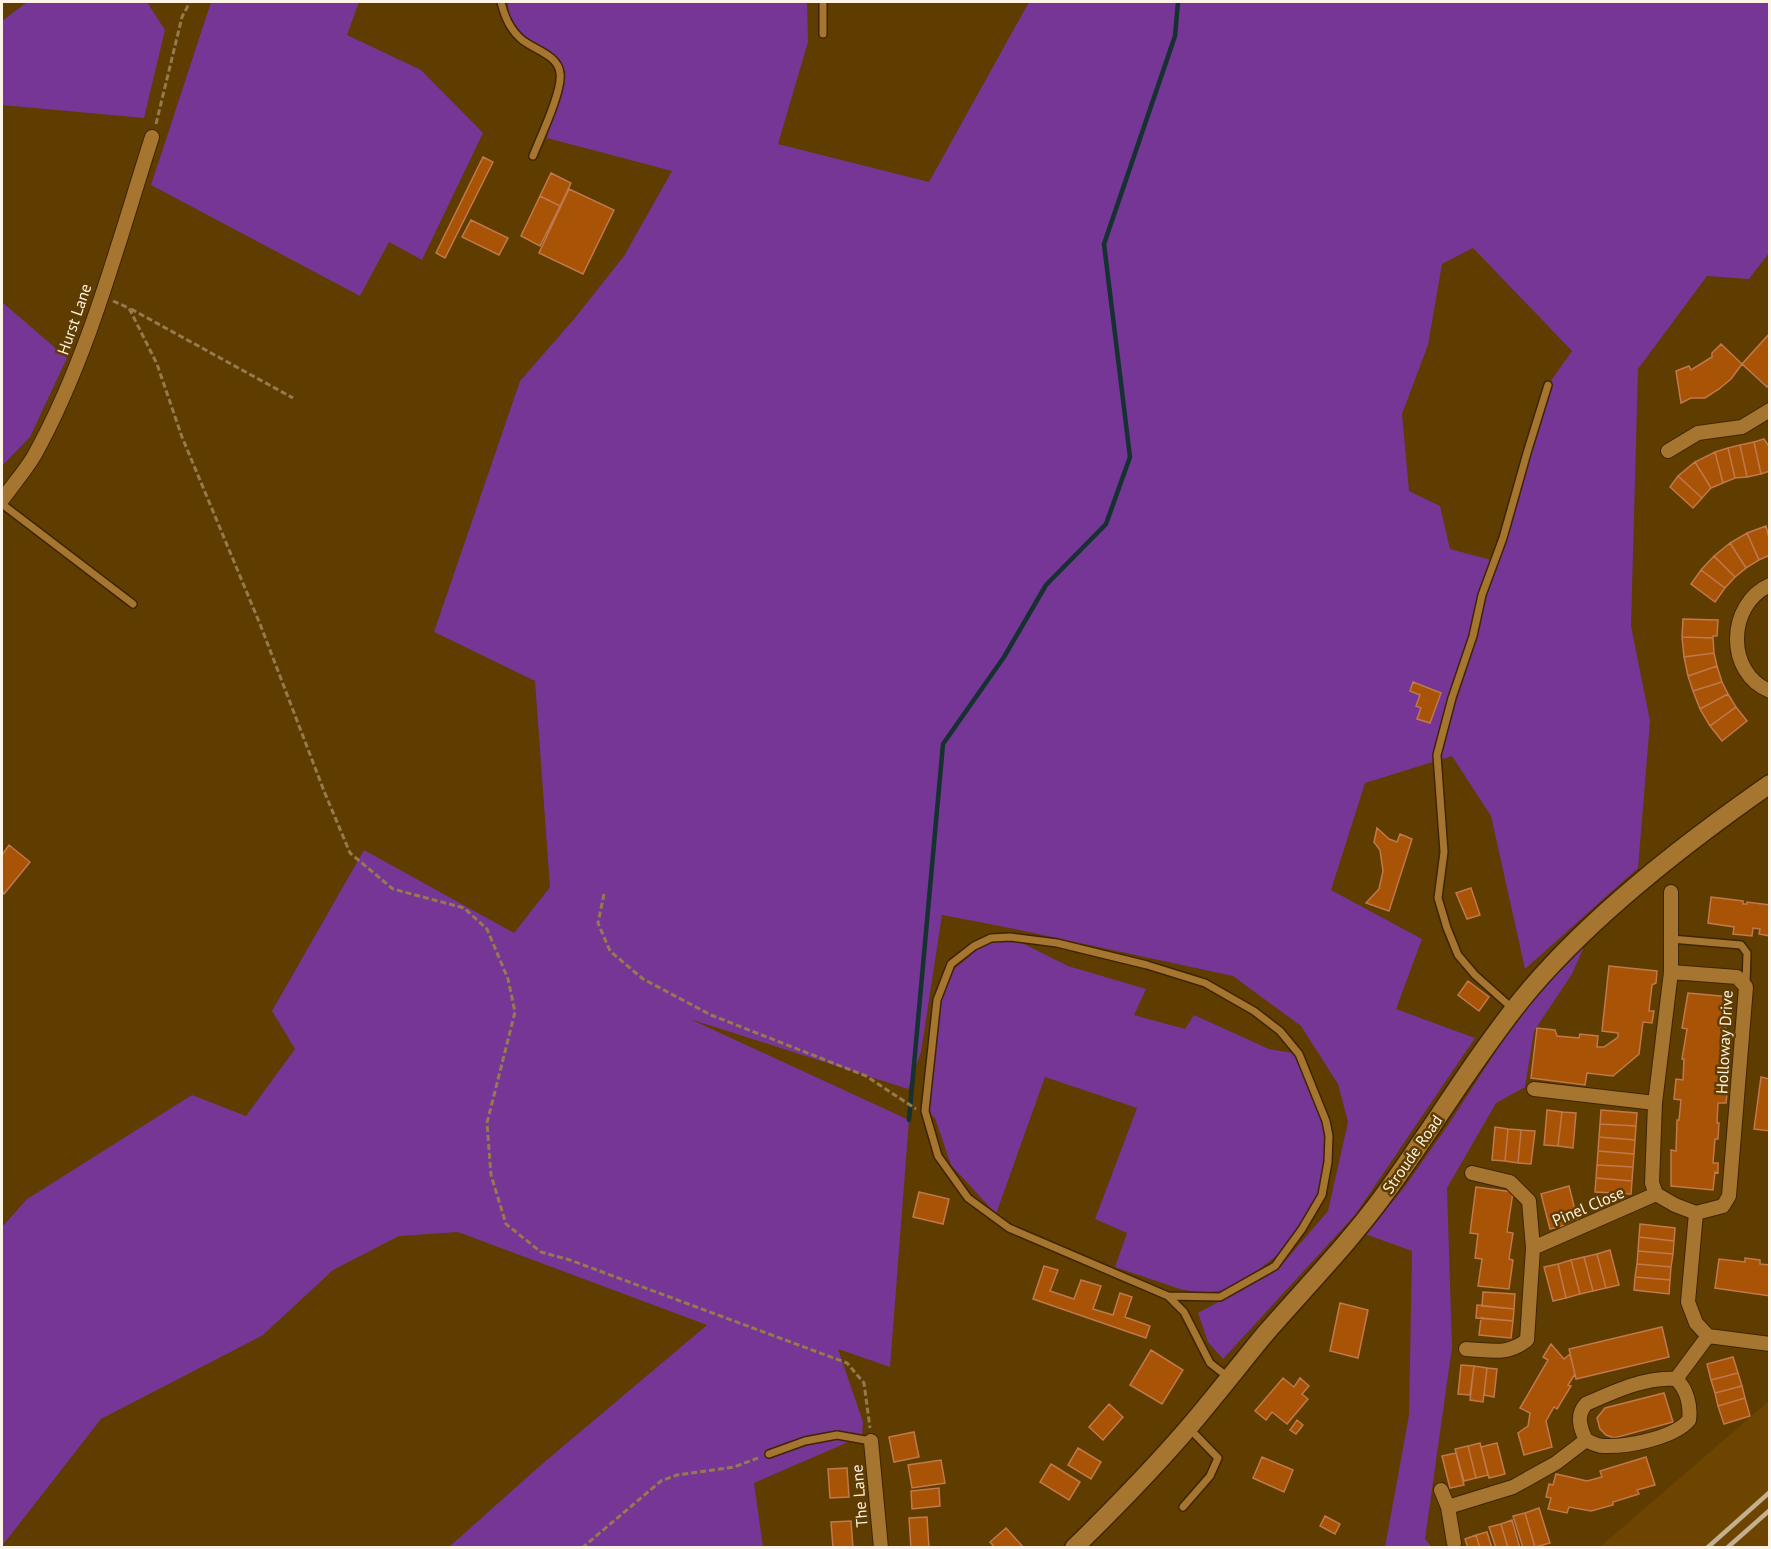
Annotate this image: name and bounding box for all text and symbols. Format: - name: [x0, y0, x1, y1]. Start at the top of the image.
- street label: Hurst Lane: [52, 281, 96, 357]
- street label: Holloway Drive: [1711, 990, 1737, 1094]
- street label: Stroude Road: [1378, 1111, 1446, 1197]
- street label: Pinel Close: [1549, 1182, 1627, 1230]
- street label: The Lane: [846, 1464, 872, 1528]

